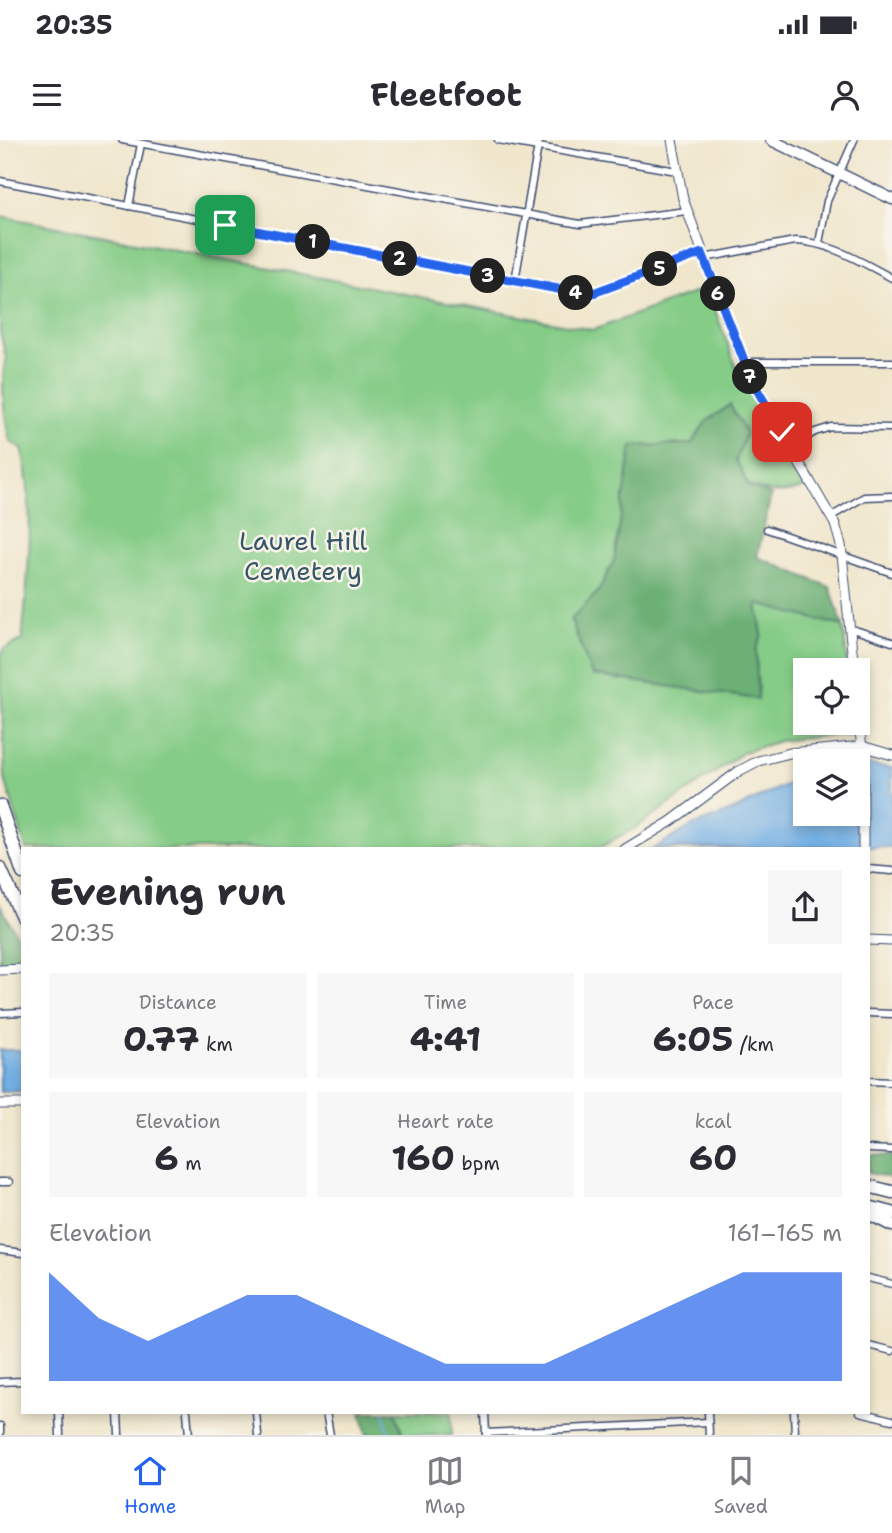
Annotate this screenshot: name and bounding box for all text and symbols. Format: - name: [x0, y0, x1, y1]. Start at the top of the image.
- text: 20:35: [35, 7, 112, 42]
- text: Fleetfoot: [370, 73, 522, 116]
- icon: menu: [28, 76, 66, 114]
- icon: person: [826, 76, 864, 114]
- pin: [195, 195, 255, 255]
- icon: arrive: [206, 206, 244, 244]
- pin: 1: [296, 224, 330, 259]
- text: 1: [308, 229, 317, 254]
- pin: 2: [382, 242, 418, 276]
- text: 2: [393, 246, 406, 271]
- pin: 5: [642, 251, 678, 286]
- text: 5: [654, 256, 665, 281]
- pin: 3: [470, 258, 505, 294]
- text: 3: [481, 263, 494, 288]
- pin: 4: [558, 276, 594, 310]
- pin: 6: [700, 276, 736, 312]
- text: 4: [569, 280, 582, 305]
- text: 6: [711, 281, 724, 306]
- pin: 7: [732, 359, 768, 394]
- text: 7: [743, 364, 756, 389]
- pin: [752, 402, 812, 462]
- icon: check: [763, 413, 801, 451]
- park label: Laurel Hill Cemetery: [239, 523, 367, 588]
- map controls: [793, 658, 870, 826]
- button: locate: [793, 658, 870, 735]
- button: layers: [793, 749, 870, 826]
- text: Evening run: [49, 866, 286, 917]
- button: share: [768, 870, 842, 944]
- text: 20:35: [49, 918, 115, 948]
- text: Distance: [139, 990, 217, 1015]
- text: Time: [424, 990, 467, 1015]
- text: Pace: [692, 990, 734, 1015]
- text: 0.77: [123, 1015, 199, 1062]
- text: 4:41: [410, 1015, 481, 1062]
- text: 6:05: [653, 1015, 733, 1062]
- text: km: [199, 1032, 233, 1057]
- text: /km: [733, 1032, 774, 1057]
- text: Elevation: [135, 1109, 220, 1134]
- text: Heart rate: [397, 1109, 494, 1134]
- text: kcal: [695, 1109, 732, 1134]
- text: 6: [154, 1134, 179, 1181]
- text: 160: [391, 1134, 455, 1181]
- text: 60: [689, 1134, 738, 1181]
- text: m: [179, 1151, 202, 1176]
- text: bpm: [455, 1151, 500, 1176]
- text: Elevation: [49, 1218, 152, 1248]
- text: 161–165 m: [727, 1218, 842, 1248]
- tab: Home: [124, 1452, 176, 1519]
- tab: Map: [425, 1452, 465, 1519]
- tab: Saved: [714, 1452, 768, 1519]

